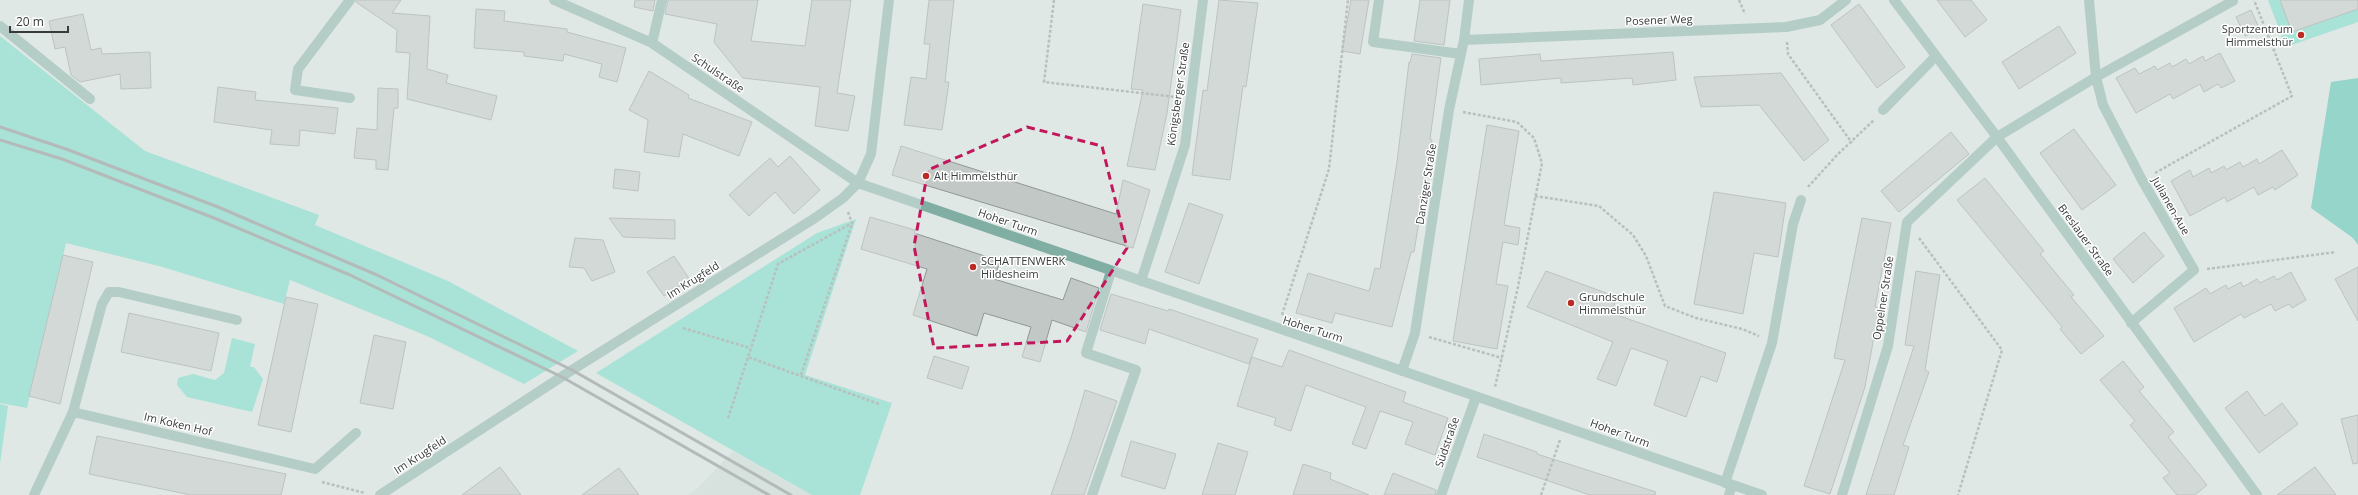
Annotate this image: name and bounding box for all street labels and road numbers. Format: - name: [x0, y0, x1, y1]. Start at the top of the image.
- street label: Posener Weg: [1625, 11, 1693, 28]
- street label: Königsberger Straße: [1163, 41, 1192, 147]
- street label: Schulstraße: [689, 49, 748, 96]
- street label: Danziger Straße: [1412, 142, 1439, 226]
- street label: Julianen-Aue: [2148, 173, 2194, 237]
- street label: Breslauer Straße: [2055, 201, 2118, 279]
- street label: Hoher Turm: [976, 204, 1040, 239]
- street label: Oppelner Straße: [1868, 255, 1897, 341]
- street label: Im Krugfeld: [664, 257, 722, 302]
- street label: Hoher Turm: [1281, 312, 1345, 345]
- street label: Im Koken Hof: [143, 408, 215, 439]
- street label: Südstraße: [1431, 415, 1462, 469]
- street label: Hoher Turm: [1588, 415, 1652, 450]
- street label: Im Krugfeld: [391, 432, 449, 477]

